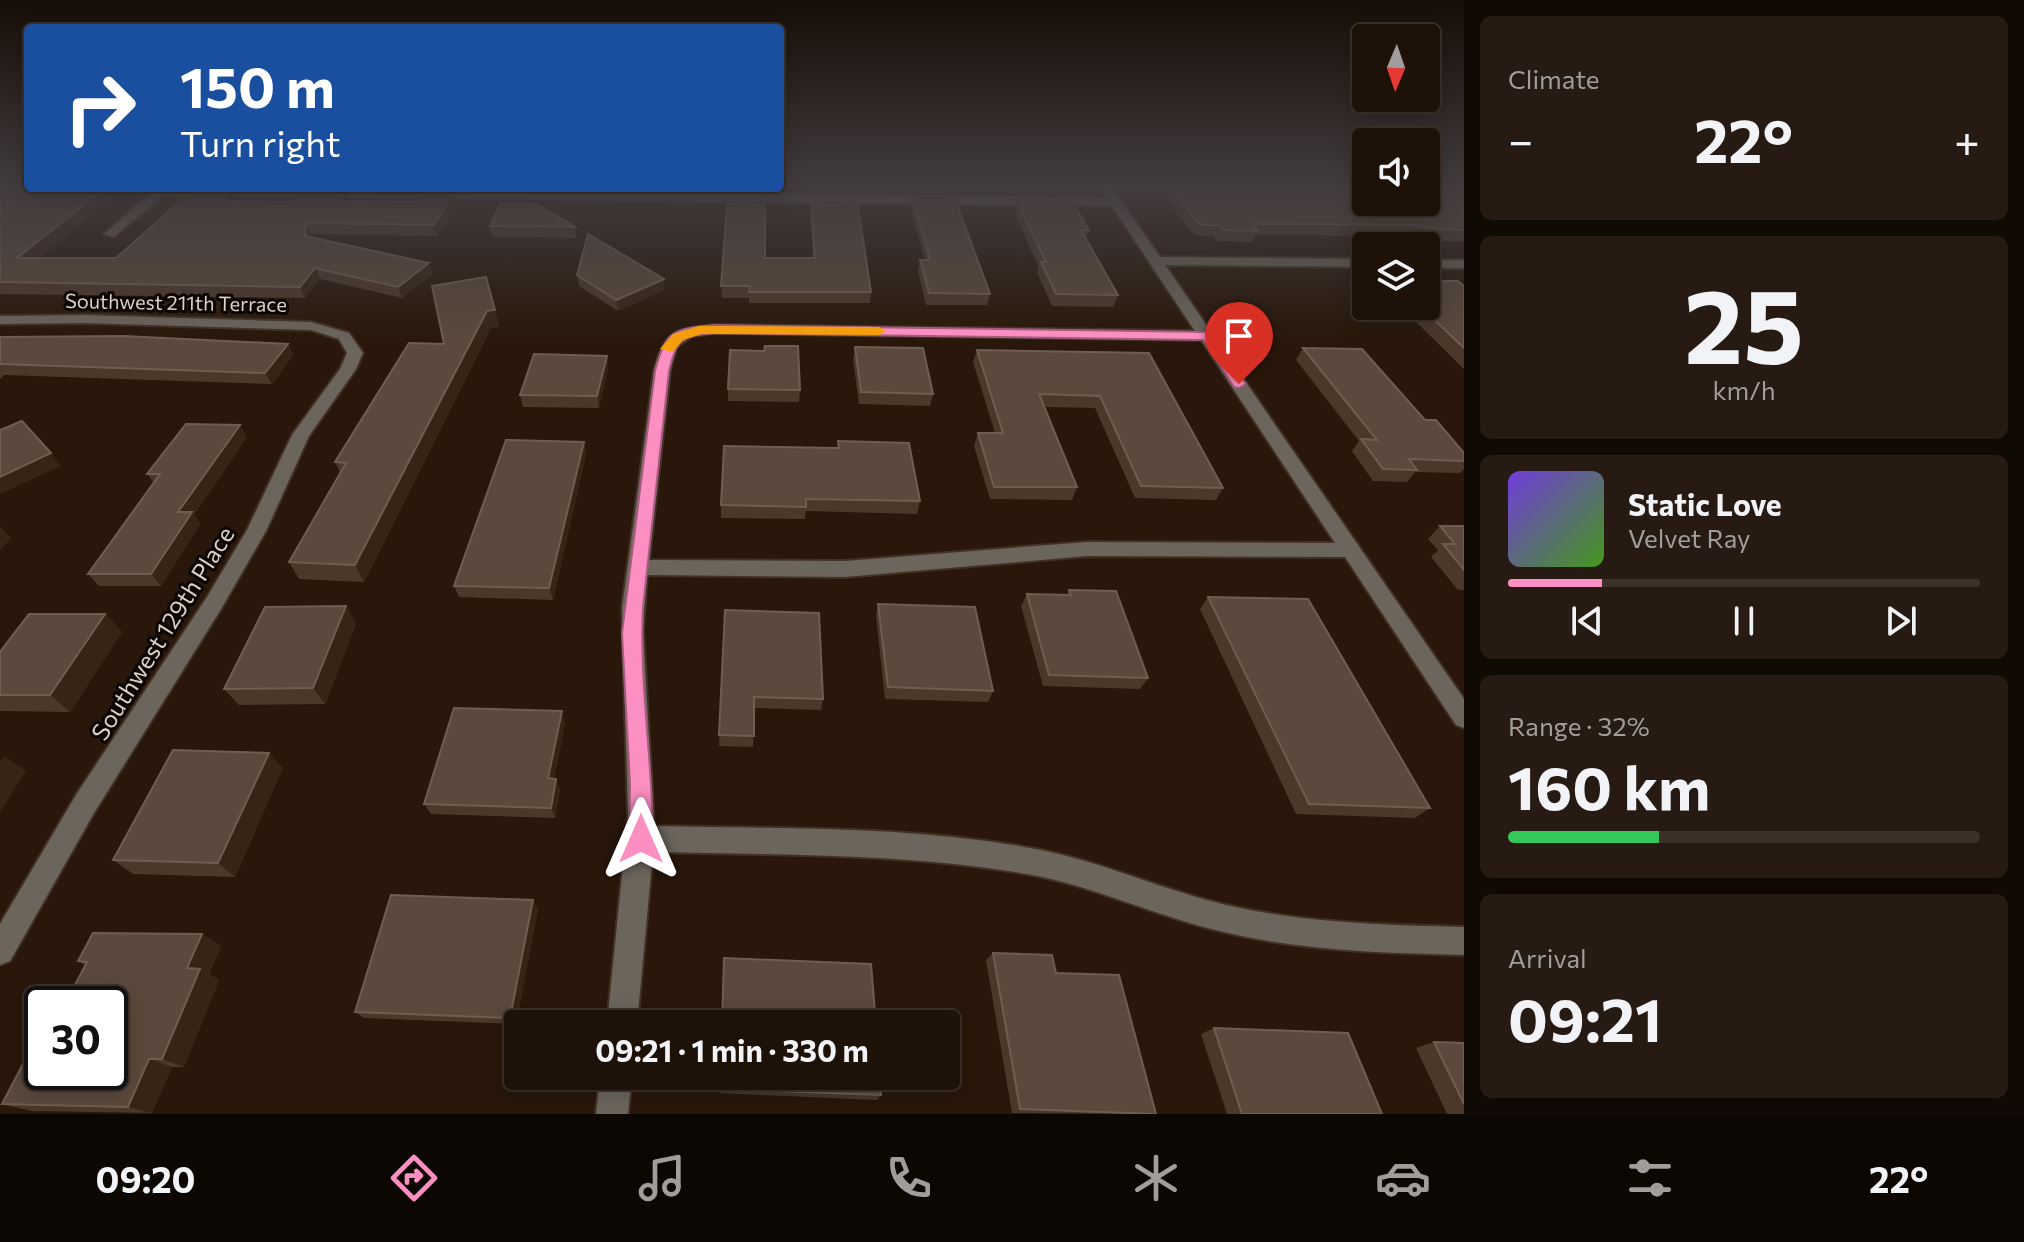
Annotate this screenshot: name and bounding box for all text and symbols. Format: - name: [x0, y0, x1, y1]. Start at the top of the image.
- north arrow: [1352, 24, 1440, 112]
- map controls: [1352, 24, 1440, 320]
- text: 150 m: [180, 51, 335, 120]
- icon: right: [48, 56, 152, 160]
- text: Climate: [1508, 63, 1600, 94]
- text: 22°: [1694, 102, 1793, 175]
- text: −: [1508, 112, 1533, 166]
- text: +: [1954, 112, 1980, 166]
- text: Turn right: [180, 120, 341, 164]
- button: sound: [1352, 128, 1440, 216]
- button: layers: [1352, 232, 1440, 320]
- text: 25: [1684, 258, 1804, 385]
- street label: Southwest 211th Terrace: [65, 288, 287, 316]
- pin: [1205, 302, 1273, 384]
- icon: arrive: [1217, 314, 1261, 358]
- text: km/h: [1712, 374, 1776, 405]
- text: Static Love: [1628, 485, 1782, 522]
- street label: Southwest 129th Place: [84, 521, 240, 745]
- text: Velvet Ray: [1628, 522, 1751, 553]
- icon: previous: [1565, 599, 1609, 643]
- icon: pause: [1722, 599, 1766, 643]
- icon: next: [1879, 599, 1923, 643]
- text: Range · 32%: [1508, 710, 1650, 741]
- text: 160 km: [1508, 749, 1710, 822]
- position arrow: [599, 797, 683, 881]
- text: Arrival: [1508, 942, 1587, 973]
- text: 09:21: [1508, 981, 1662, 1054]
- speed limit sign: 30: [24, 986, 128, 1090]
- text: 09:21 · 1 min · 330 m: [595, 1031, 869, 1068]
- icon: directions: [386, 1150, 442, 1206]
- icon: music: [634, 1150, 690, 1206]
- icon: phone: [881, 1150, 937, 1206]
- icon: climate: [1128, 1150, 1184, 1206]
- icon: car: [1375, 1150, 1431, 1206]
- icon: filters: [1622, 1150, 1678, 1206]
- text: 09:20: [96, 1156, 195, 1200]
- text: 22°: [1869, 1156, 1928, 1200]

